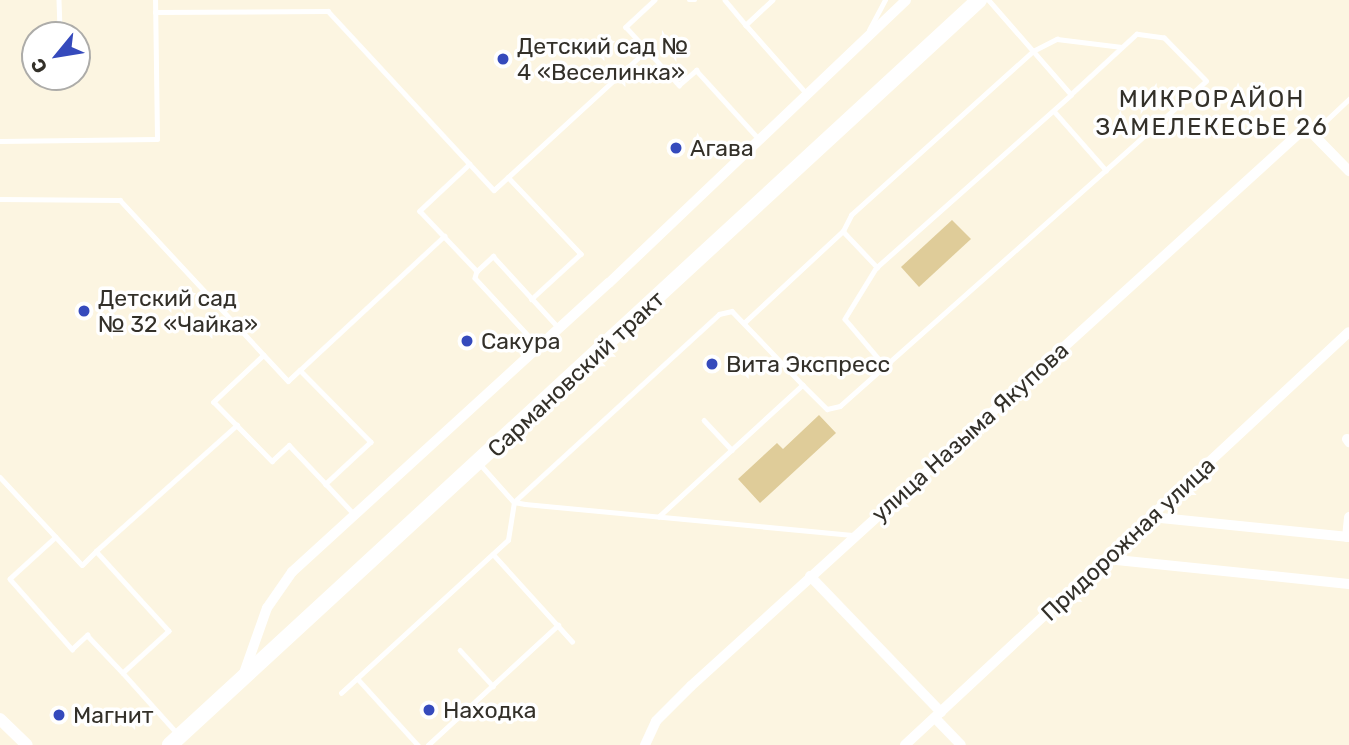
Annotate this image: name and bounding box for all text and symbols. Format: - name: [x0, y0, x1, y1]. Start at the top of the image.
- north arrow: [21, 21, 91, 91]
- place label: Детский сад № 4 «Веселинка»: [517, 32, 688, 86]
- marker: Детский сад № 4 «Веселинка»: [495, 51, 511, 67]
- text: С: [26, 54, 52, 77]
- district label: МИКРОРАЙОН ЗАМЕЛЕКЕСЬЕ 26: [1097, 86, 1327, 142]
- place label: Агава: [690, 134, 754, 162]
- marker: Агава: [668, 140, 684, 156]
- place label: Детский сад № 32 «Чайка»: [98, 284, 258, 338]
- street label: Сармановский тракт: [482, 285, 670, 463]
- marker: Детский сад № 32 «Чайка»: [76, 303, 92, 319]
- place label: Сакура: [481, 327, 560, 355]
- marker: Сакура: [459, 333, 475, 349]
- street label: улица Назыма Якупова: [866, 336, 1074, 528]
- place label: Вита Экспресс: [726, 350, 890, 378]
- marker: Вита Экспресс: [704, 356, 720, 372]
- street label: Придорожная улица: [1035, 451, 1221, 627]
- place label: Находка: [443, 696, 537, 724]
- place label: Магнит: [73, 701, 154, 729]
- marker: Находка: [421, 702, 437, 718]
- marker: Магнит: [51, 707, 67, 723]

